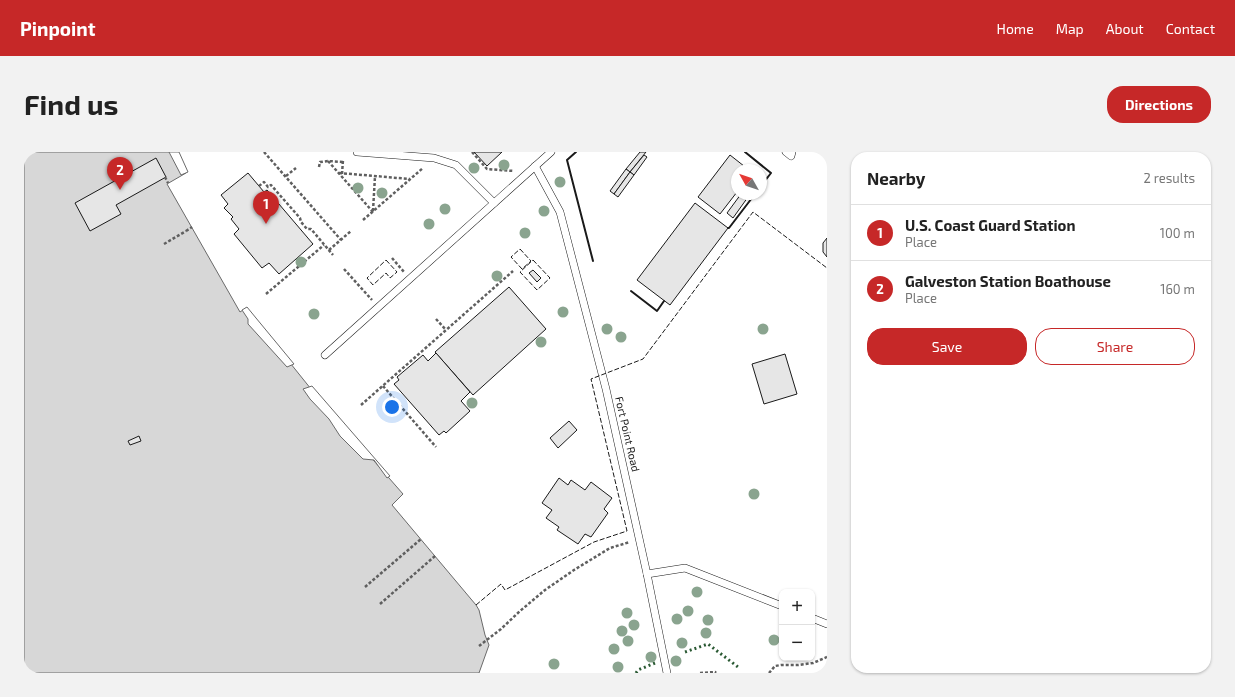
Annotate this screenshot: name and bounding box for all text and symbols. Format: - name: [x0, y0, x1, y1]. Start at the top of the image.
- text: Pinpoint: [20, 17, 95, 40]
- text: Home: [997, 20, 1034, 37]
- text: Map: [1056, 20, 1084, 37]
- text: About: [1106, 20, 1144, 37]
- text: Contact: [1166, 20, 1215, 37]
- button: Directions: [1107, 86, 1211, 123]
- text: Find us: [24, 87, 118, 121]
- pin: 2: [107, 157, 133, 190]
- north arrow: [731, 164, 767, 200]
- text: Nearby: [867, 168, 925, 188]
- text: 2 results: [1143, 170, 1195, 186]
- pin: 1: [253, 191, 279, 224]
- text: U.S. Coast Guard Station: [905, 216, 1075, 234]
- text: 1: [877, 225, 883, 241]
- text: 100 m: [1160, 225, 1195, 241]
- text: Place: [905, 234, 937, 250]
- text: Galveston Station Boathouse: [905, 272, 1111, 290]
- text: 2: [876, 281, 884, 297]
- text: 160 m: [1160, 281, 1195, 297]
- text: Place: [905, 290, 937, 306]
- button: Save: [867, 328, 1027, 365]
- button: Share: [1035, 328, 1195, 365]
- street label: Fort Point Road: [613, 395, 643, 473]
- your location: [382, 397, 402, 417]
- map controls: [779, 589, 815, 661]
- button: +: [779, 589, 815, 625]
- button: −: [779, 625, 815, 661]

